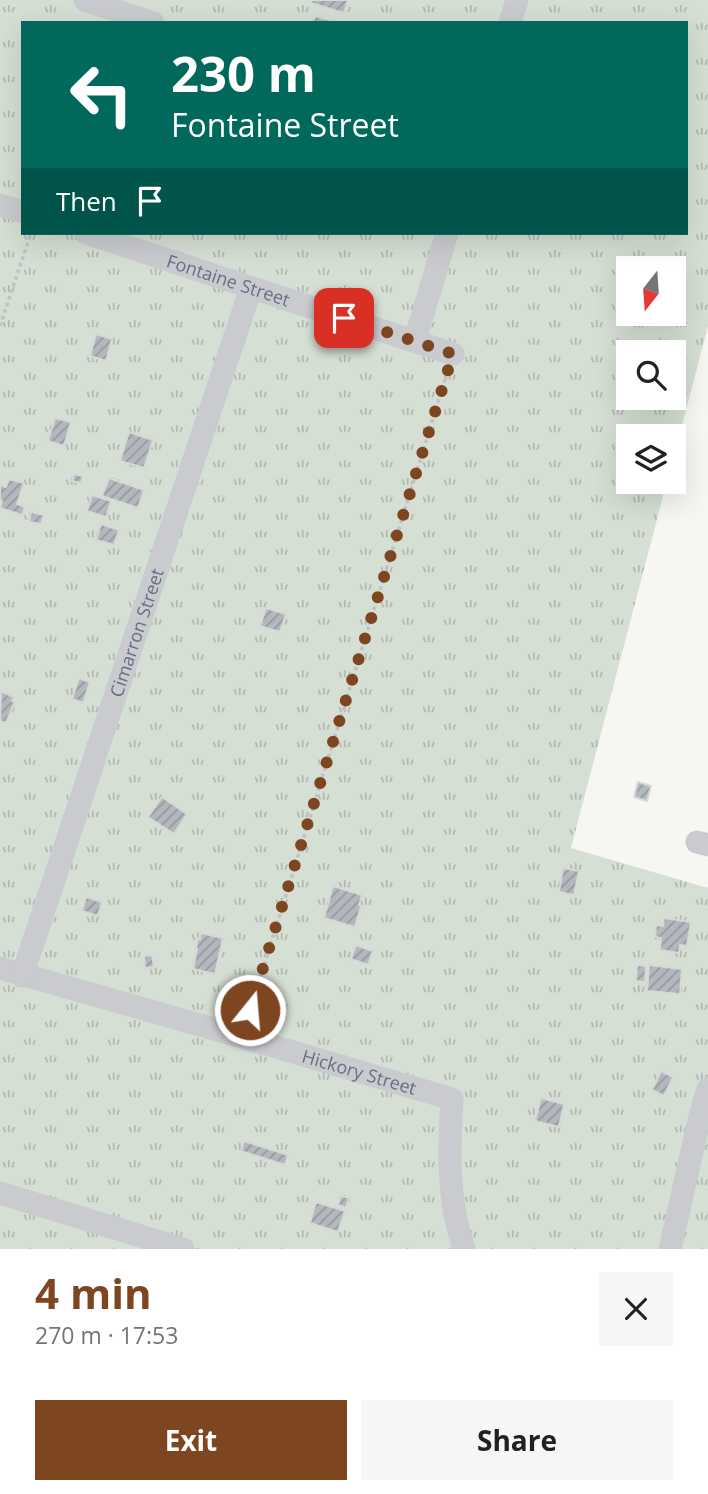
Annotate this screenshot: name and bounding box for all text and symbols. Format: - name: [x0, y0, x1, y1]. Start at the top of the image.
- text: 230 m: [171, 40, 316, 106]
- icon: left: [56, 49, 147, 140]
- text: Fontaine Street: [171, 103, 399, 146]
- icon: arrive: [131, 182, 169, 220]
- text: Then: [56, 183, 117, 219]
- street label: Fontaine Street: [164, 248, 293, 311]
- north arrow: [616, 256, 686, 326]
- map controls: [616, 256, 686, 494]
- pin: [314, 288, 374, 348]
- icon: arrive: [325, 299, 363, 337]
- button: search: [616, 340, 686, 410]
- button: layers: [616, 424, 686, 494]
- street label: Cimarron Street: [104, 565, 169, 700]
- position arrow: [213, 973, 287, 1047]
- street label: Hickory Street: [299, 1043, 419, 1100]
- text: 4 min: [35, 1264, 152, 1321]
- button: close: [599, 1272, 673, 1346]
- text: 270 m · 17:53: [35, 1319, 178, 1351]
- button: Exit: [35, 1400, 347, 1480]
- button: Share: [361, 1400, 673, 1480]

